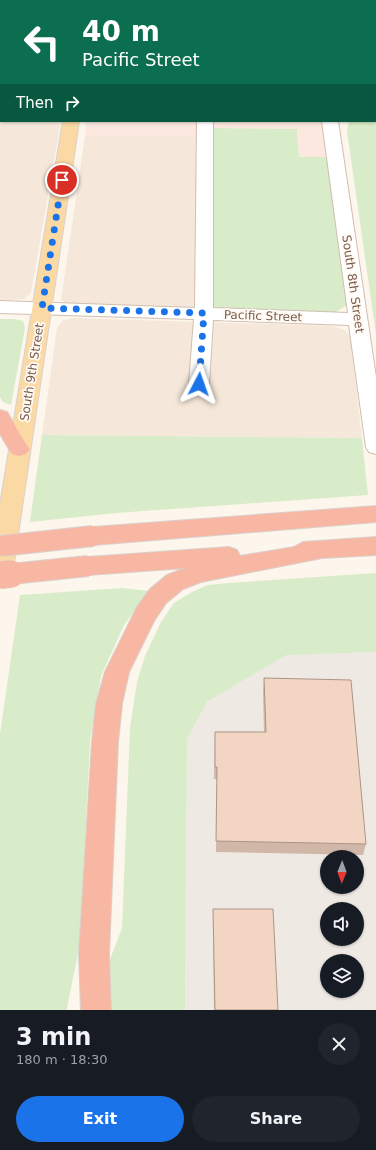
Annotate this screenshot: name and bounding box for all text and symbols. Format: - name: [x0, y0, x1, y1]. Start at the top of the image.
- text: 40 m: [82, 15, 160, 48]
- icon: left: [16, 16, 68, 68]
- text: Pacific Street: [82, 49, 200, 70]
- icon: right: [61, 92, 83, 114]
- text: Then: [16, 94, 53, 112]
- pin: [45, 163, 79, 197]
- icon: arrive: [51, 169, 73, 191]
- street label: South 8th Street: [339, 234, 367, 334]
- street label: Pacific Street: [224, 308, 303, 324]
- street label: South 9th Street: [17, 322, 47, 422]
- position arrow: [178, 363, 220, 405]
- north arrow: [320, 850, 364, 894]
- map controls: [320, 850, 364, 998]
- button: sound: [320, 902, 364, 946]
- button: layers: [320, 954, 364, 998]
- text: 3 min: [16, 1023, 91, 1051]
- button: close: [318, 1023, 360, 1065]
- text: 180 m · 18:30: [16, 1052, 107, 1067]
- button: Exit: [16, 1096, 184, 1142]
- button: Share: [192, 1096, 360, 1142]

